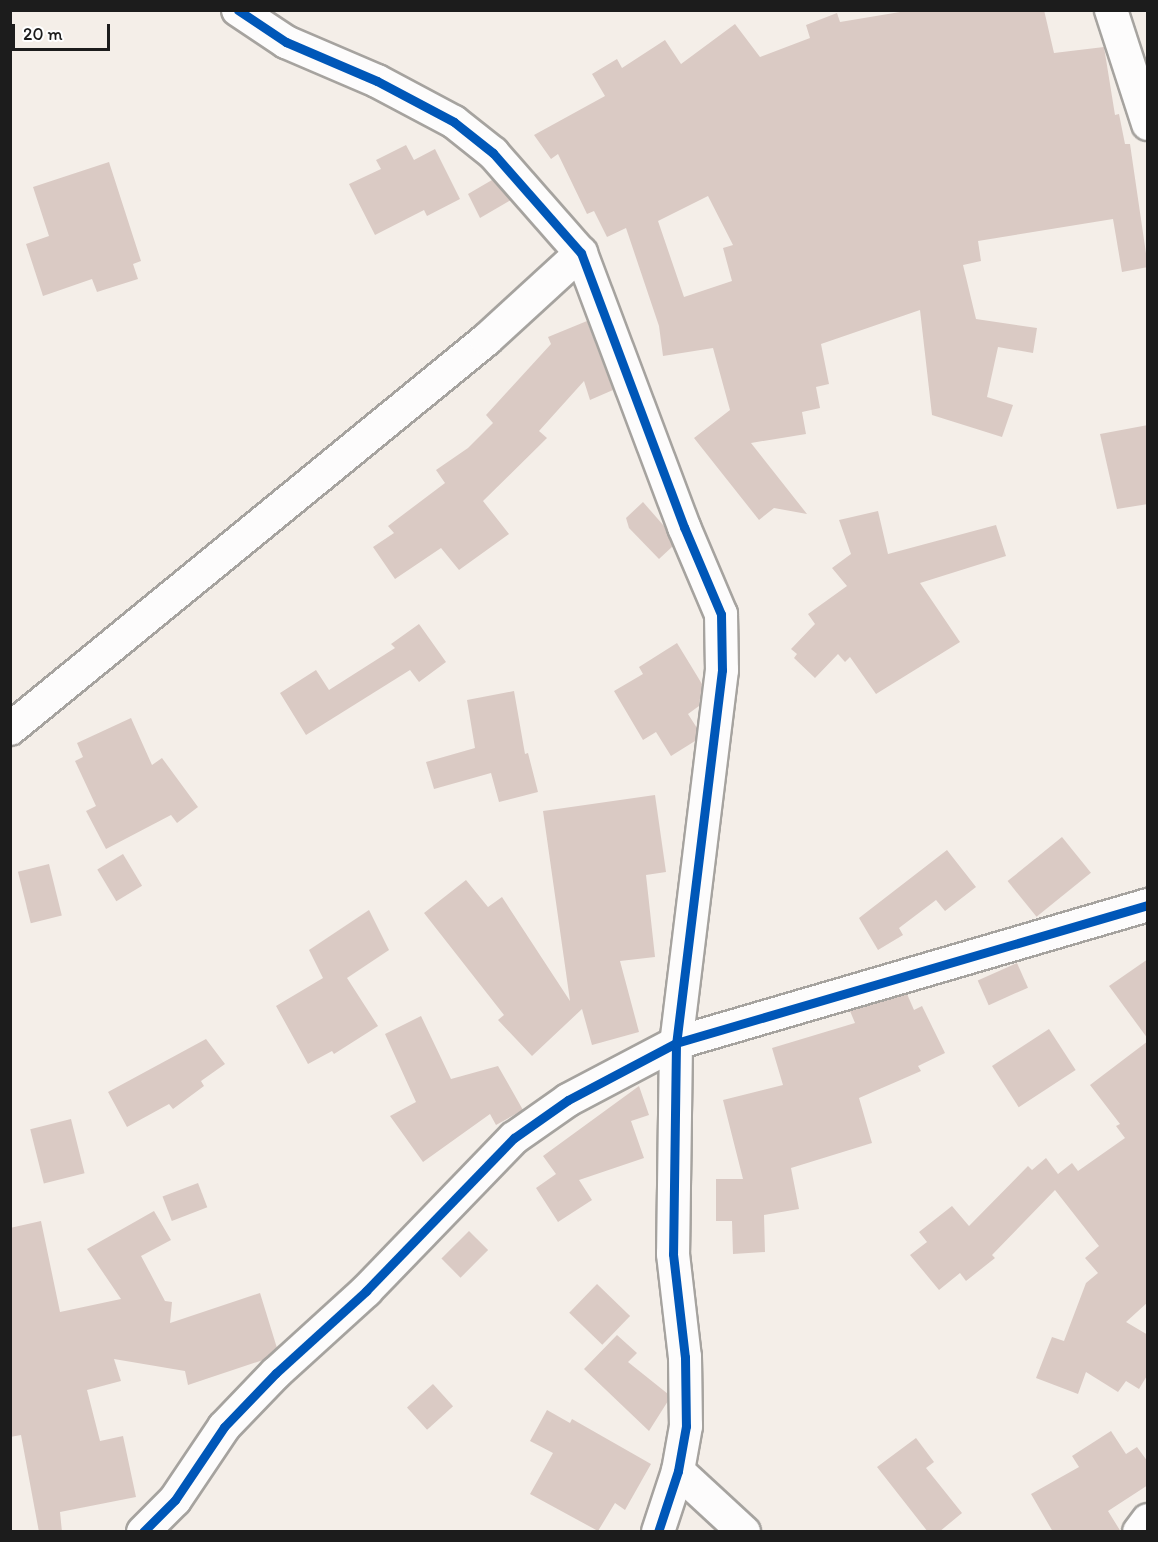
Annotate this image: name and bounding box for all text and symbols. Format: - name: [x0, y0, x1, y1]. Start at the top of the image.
- scale bar: [15, 12, 112, 50]
- text: 20 m: [23, 23, 63, 45]

